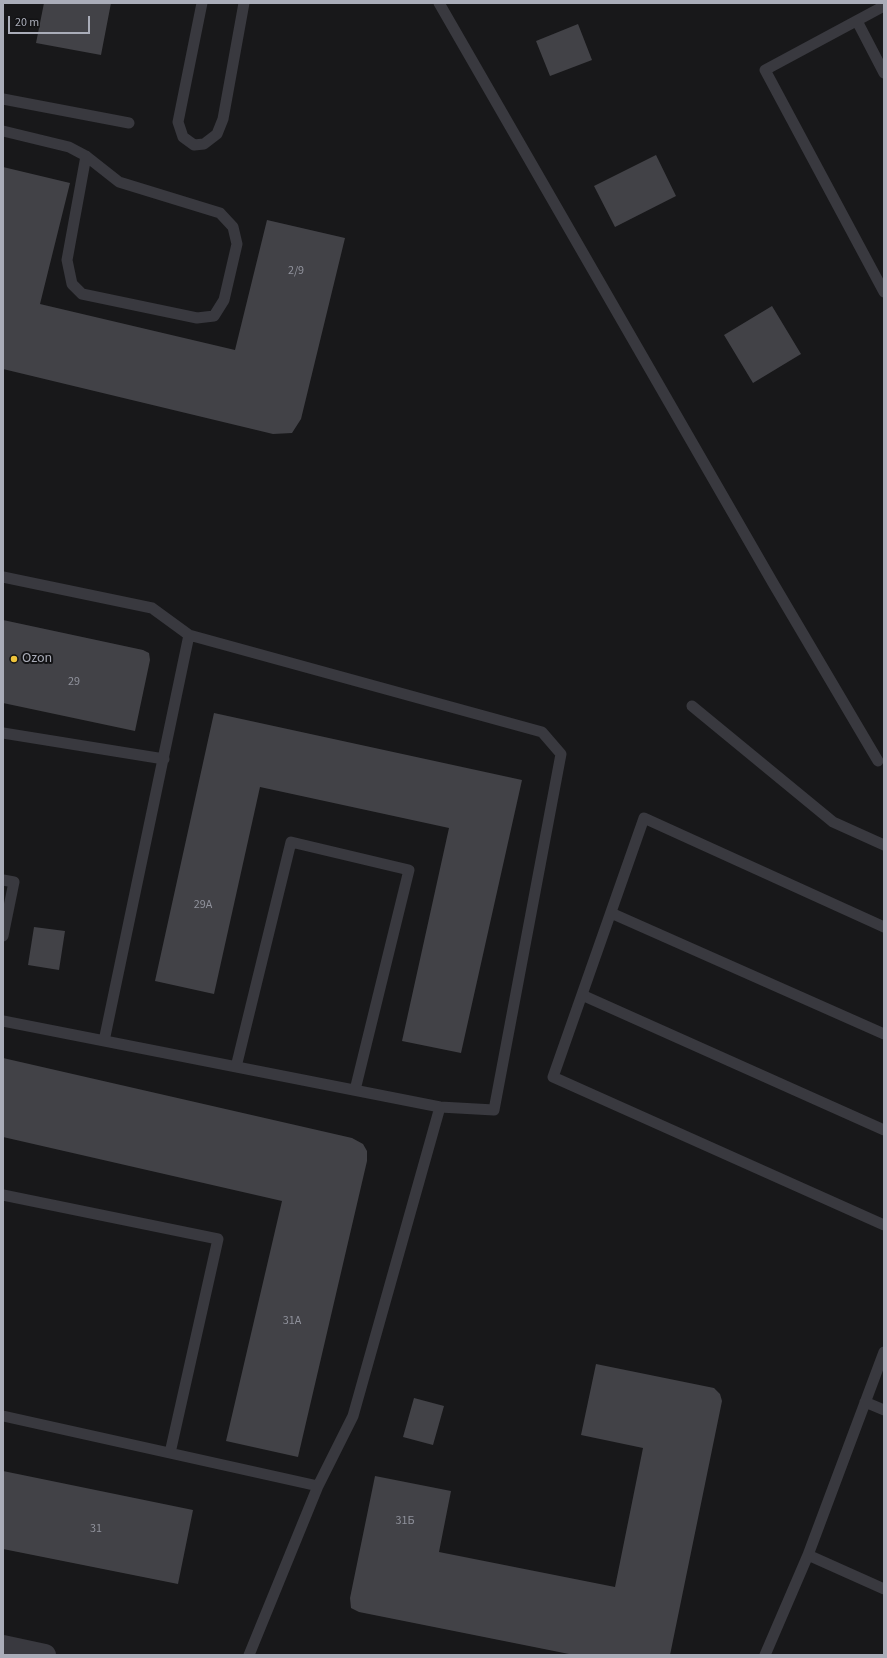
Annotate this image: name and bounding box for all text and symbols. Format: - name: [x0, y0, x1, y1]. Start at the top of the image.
- scale bar: [10, 8, 92, 34]
- text: 20 m: [15, 14, 39, 31]
- house number: 2/9: [288, 264, 304, 278]
- place label: Ozon: [22, 651, 52, 667]
- marker: Ozon: [9, 654, 19, 664]
- house number: 29: [68, 675, 80, 689]
- house number: 29А: [194, 898, 212, 912]
- house number: 31А: [283, 1314, 301, 1328]
- house number: 31Б: [396, 1514, 414, 1528]
- house number: 31: [90, 1522, 102, 1536]

